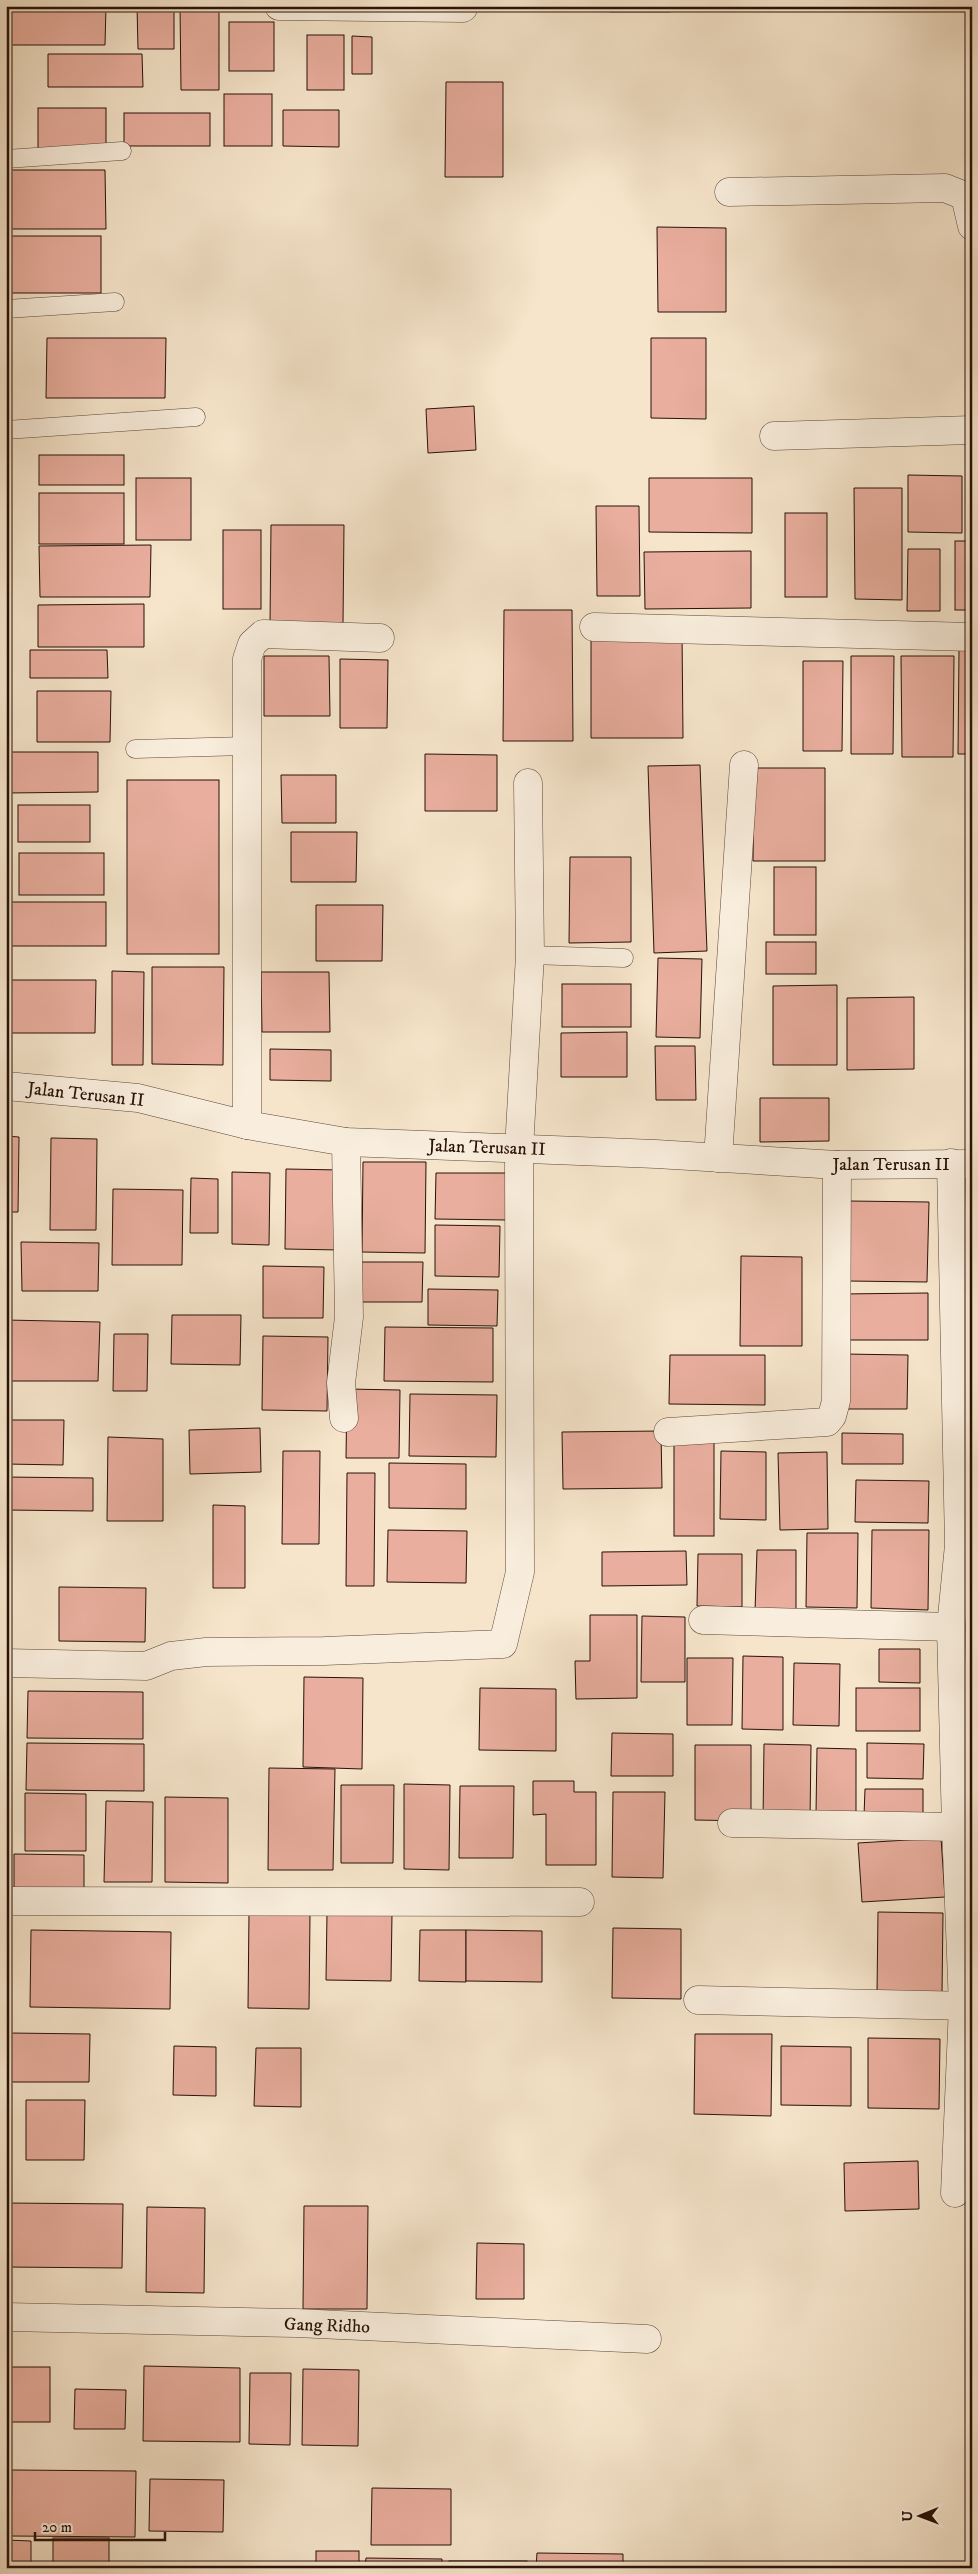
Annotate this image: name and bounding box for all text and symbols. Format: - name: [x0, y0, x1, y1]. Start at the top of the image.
- street label: Jalan Terusan II: [24, 1078, 145, 1112]
- street label: Jalan Terusan II: [426, 1135, 546, 1161]
- street label: Jalan Terusan II: [830, 1154, 950, 1176]
- street label: Gang Ridho: [284, 2314, 371, 2339]
- north arrow: [896, 2492, 946, 2542]
- scale bar: [35, 2509, 165, 2541]
- text: U: [899, 2510, 917, 2522]
- text: 20 m: [42, 2518, 72, 2537]

